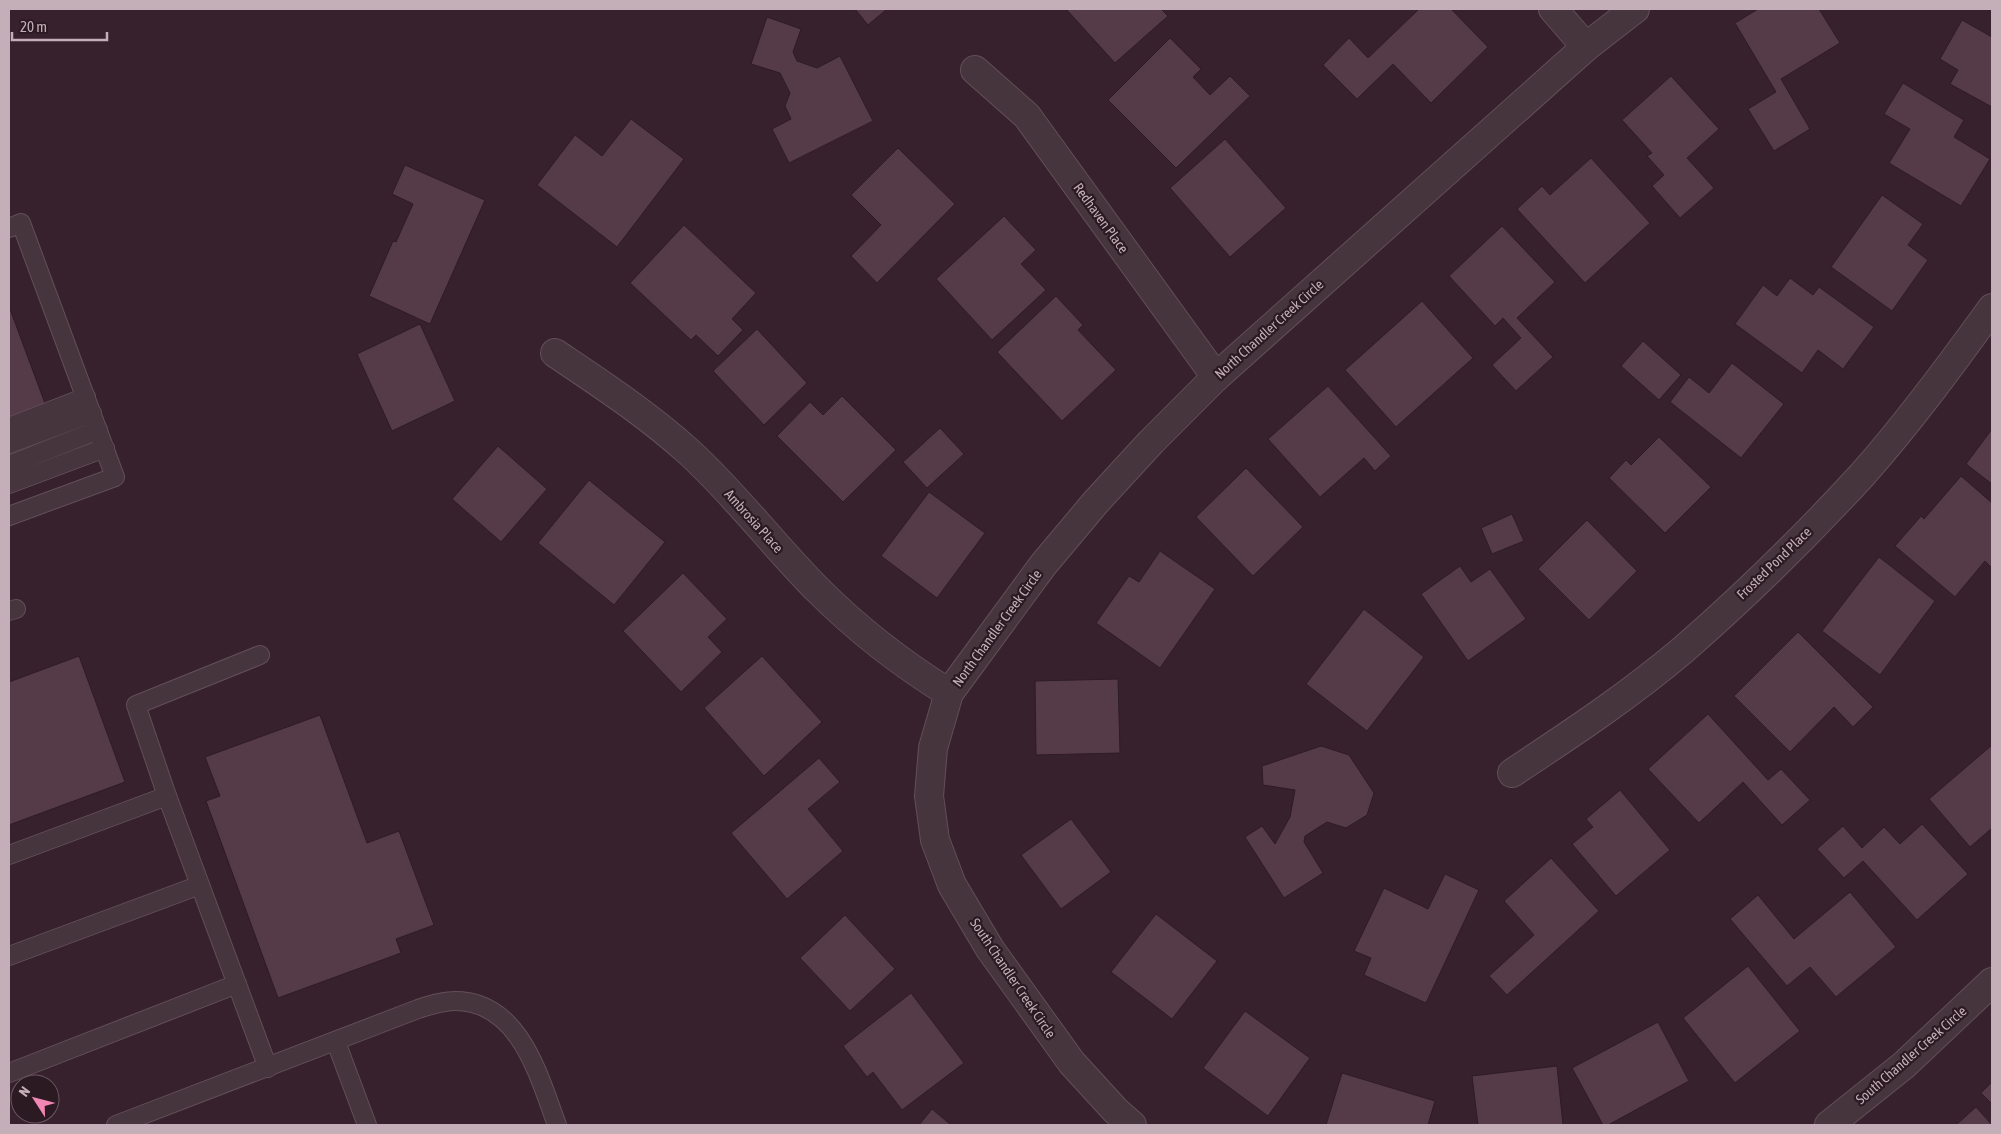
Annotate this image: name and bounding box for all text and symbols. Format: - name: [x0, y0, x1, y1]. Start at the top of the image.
- scale bar: [12, 10, 108, 42]
- text: 20 m: [20, 18, 47, 35]
- street label: Redhaven Place: [1070, 180, 1132, 256]
- street label: North Chandler Creek Circle: [1211, 276, 1327, 382]
- street label: Ambrosia Place: [721, 486, 787, 556]
- street label: Frosted Pond Place: [1734, 524, 1814, 602]
- street label: North Chandler Creek Circle: [949, 566, 1045, 690]
- street label: South Chandler Creek Circle: [967, 915, 1059, 1041]
- street label: South Chandler Creek Circle: [1853, 1003, 1969, 1107]
- north arrow: [10, 1074, 60, 1124]
- text: N: [16, 1083, 33, 1099]

